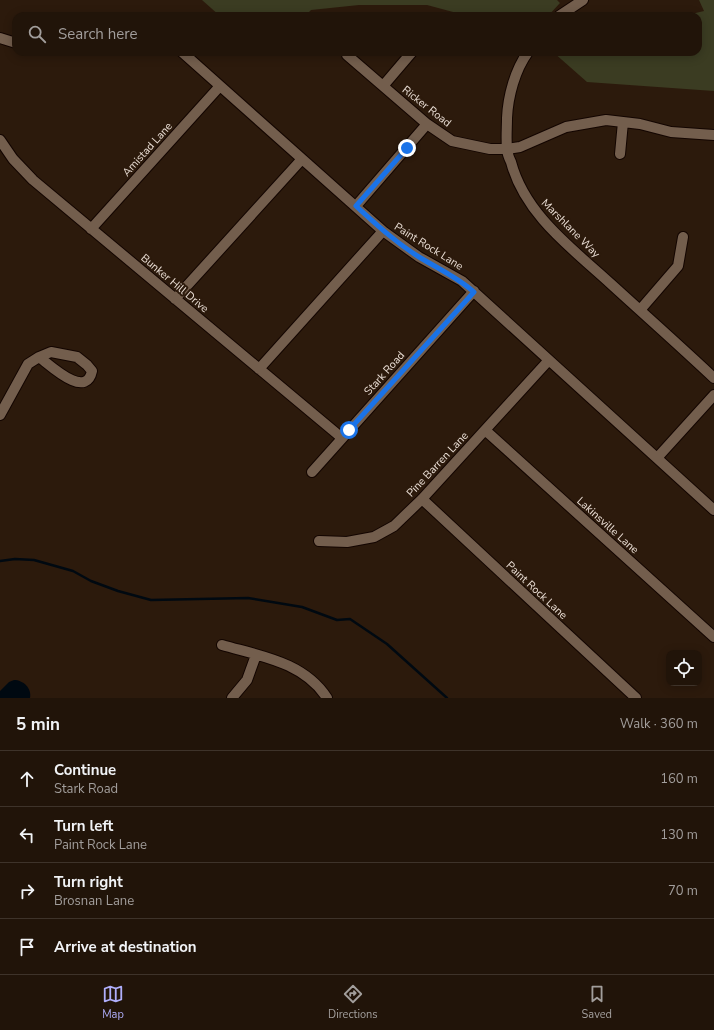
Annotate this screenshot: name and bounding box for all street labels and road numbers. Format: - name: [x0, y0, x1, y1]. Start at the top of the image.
- street label: Ricker Road: [399, 82, 454, 130]
- street label: Amistad Lane: [119, 119, 176, 180]
- street label: Marshlane Way: [538, 196, 604, 261]
- street label: Paint Rock Lane: [391, 219, 466, 274]
- street label: Bunker Hill Drive: [138, 251, 212, 316]
- street label: Stark Road: [361, 348, 408, 399]
- street label: Pine Barren Lane: [403, 428, 472, 500]
- street label: Lakinsville Lane: [573, 494, 642, 557]
- street label: Paint Rock Lane: [503, 558, 571, 623]

